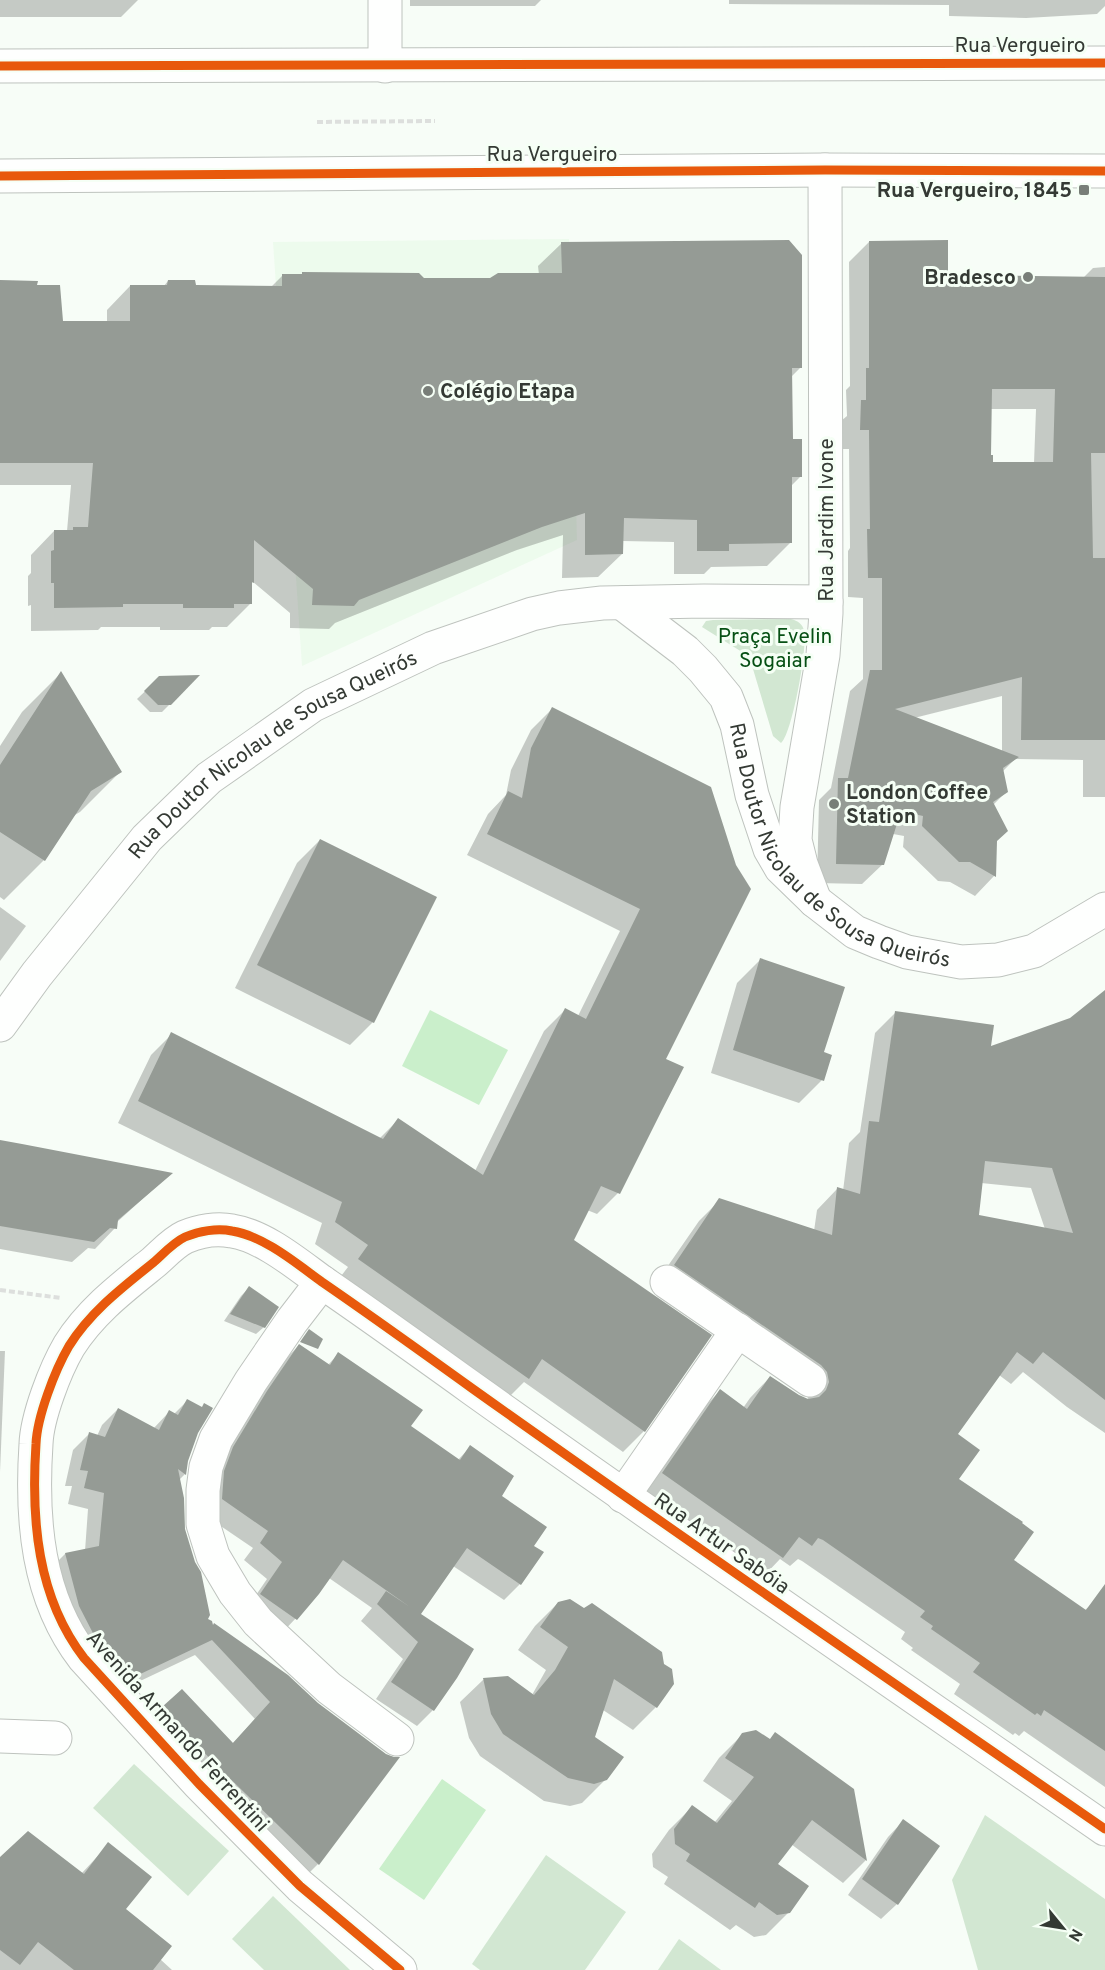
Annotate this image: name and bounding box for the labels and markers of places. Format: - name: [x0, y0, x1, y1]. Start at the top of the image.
- place label: Rua Vergueiro, 1845: [877, 178, 1072, 205]
- marker: Rua Vergueiro, 1845: [1077, 183, 1091, 197]
- place label: Bradesco: [924, 265, 1016, 292]
- marker: Bradesco: [1021, 270, 1035, 284]
- place label: Colégio Etapa: [440, 379, 575, 406]
- marker: Colégio Etapa: [421, 384, 435, 398]
- place label: London Coffee Station: [846, 780, 988, 831]
- marker: London Coffee Station: [827, 797, 841, 811]

